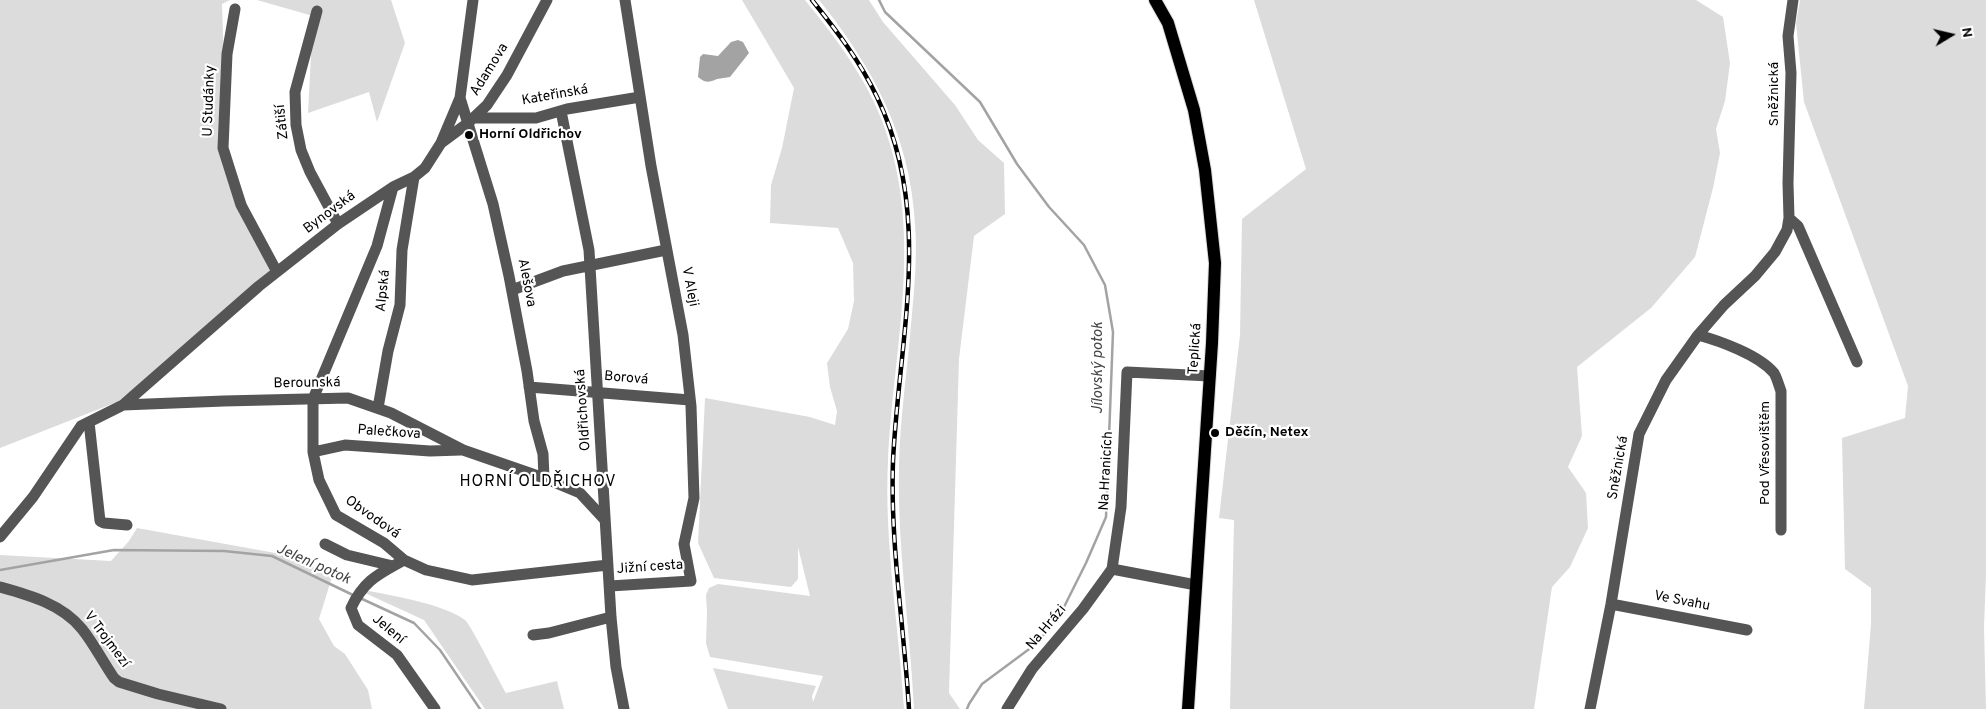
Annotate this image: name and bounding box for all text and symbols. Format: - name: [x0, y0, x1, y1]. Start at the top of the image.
- north arrow: [1926, 10, 1976, 60]
- text: N: [1957, 26, 1975, 39]
- street label: Adamova: [467, 41, 513, 99]
- street label: Sněžnická: [1767, 62, 1783, 126]
- street label: U Studánky: [200, 65, 220, 137]
- street label: Kateřinská: [520, 82, 590, 110]
- street label: Zátiší: [273, 104, 293, 140]
- place label: Horní Oldřichov: [479, 127, 582, 143]
- marker: Horní Oldřichov: [463, 129, 475, 141]
- street label: Bynovská: [301, 188, 359, 238]
- street label: Alešova: [513, 257, 539, 309]
- street label: V Aleji: [677, 266, 701, 308]
- street label: Alpská: [373, 269, 395, 313]
- water label: Jílovský potok: [1090, 322, 1108, 414]
- street label: Teplická: [1186, 323, 1206, 375]
- street label: Oldřichovská: [573, 369, 595, 451]
- street label: Borová: [603, 369, 649, 389]
- street label: Berounská: [273, 375, 341, 393]
- street label: Pod Vřesovištěm: [1758, 401, 1774, 505]
- street label: Palečkova: [357, 422, 421, 444]
- place label: Děčín, Netex: [1225, 425, 1309, 441]
- marker: Děčín, Netex: [1209, 427, 1221, 439]
- street label: Na Hranicích: [1097, 431, 1117, 511]
- street label: Sněžnická: [1605, 435, 1633, 501]
- district label: HORNÍ OLDŘICHOV: [458, 473, 618, 493]
- street label: Obvodová: [341, 493, 403, 543]
- water label: Jelení potok: [273, 541, 353, 589]
- street label: Jižní cesta: [616, 557, 684, 579]
- street label: Ve Svahu: [1653, 588, 1711, 616]
- street label: Na Hrázi: [1023, 602, 1071, 654]
- street label: V Trojmezí: [79, 609, 133, 671]
- street label: Jelení: [368, 611, 408, 649]

